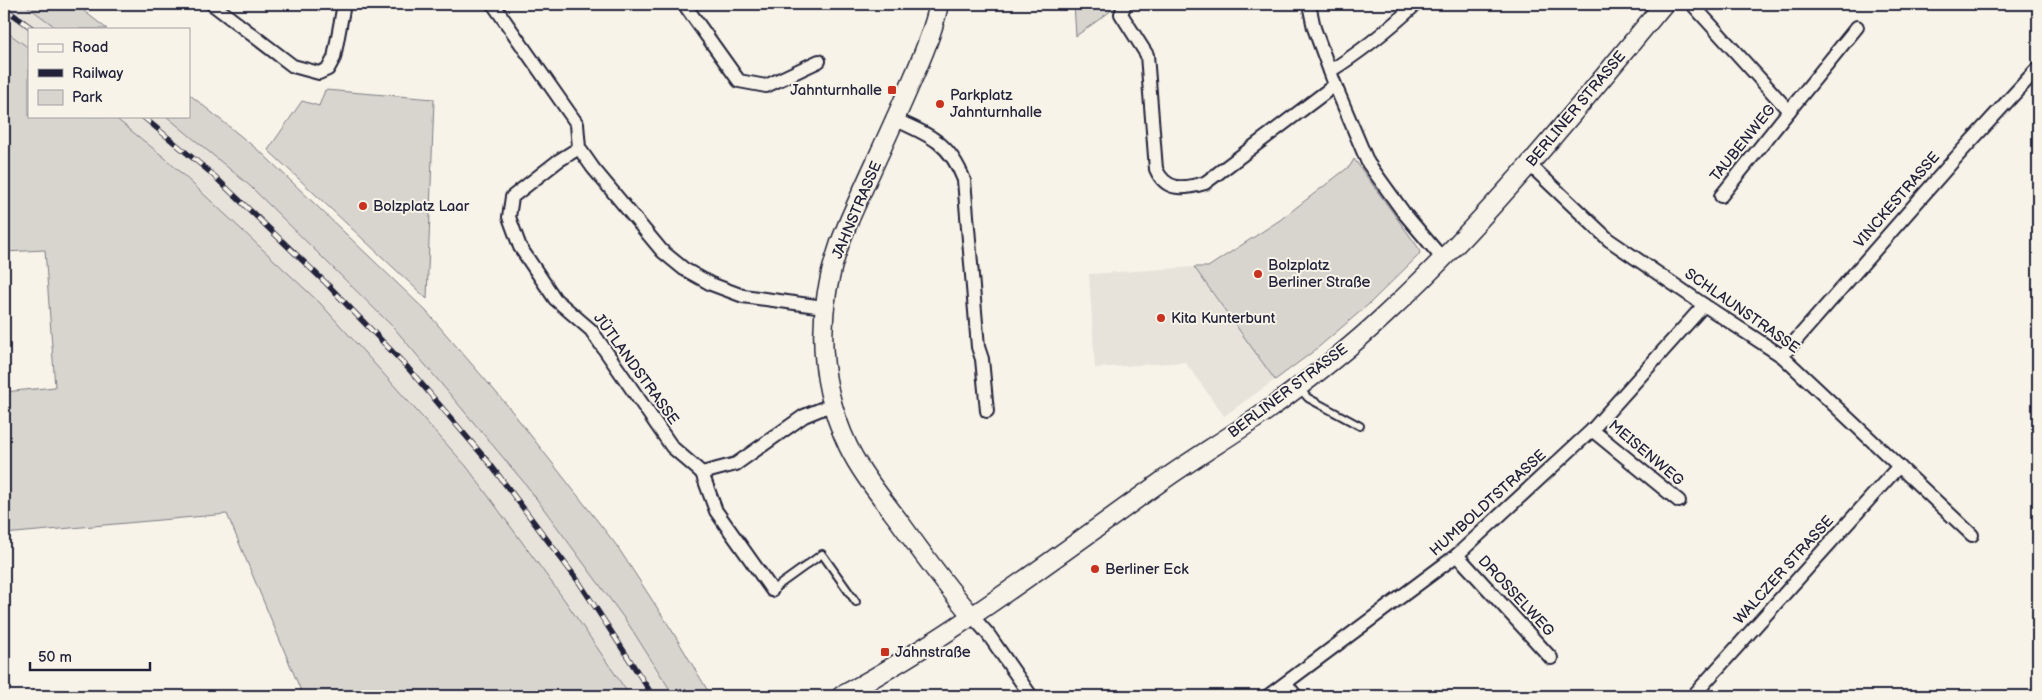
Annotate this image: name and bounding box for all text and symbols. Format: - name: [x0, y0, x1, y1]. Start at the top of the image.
- legend: [28, 28, 190, 118]
- text: Road: [72, 38, 108, 57]
- street label: BERLINER STRASSE: [1522, 47, 1630, 171]
- text: Railway: [72, 64, 123, 83]
- place label: Jahnturnhalle: [790, 81, 882, 100]
- marker: Jahnturnhalle: [886, 84, 898, 96]
- place label: Parkplatz Jahnturnhalle: [950, 86, 1042, 122]
- text: Park: [72, 88, 103, 107]
- marker: Parkplatz Jahnturnhalle: [934, 98, 946, 110]
- street label: TAUBENWEG: [1706, 101, 1780, 185]
- street label: VINCKESTRASSE: [1850, 148, 1944, 252]
- street label: JAHNSTRASSE: [828, 158, 886, 262]
- place label: Bolzplatz Laar: [373, 197, 470, 216]
- marker: Bolzplatz Laar: [357, 200, 369, 212]
- place label: Bolzplatz Berliner Straße: [1268, 256, 1371, 292]
- street label: SCHLAUNSTRASSE: [1681, 264, 1803, 358]
- marker: Bolzplatz Berliner Straße: [1252, 268, 1264, 280]
- street label: JÜTLANDSTRASSE: [589, 309, 683, 429]
- place label: Kita Kunterbunt: [1171, 309, 1276, 328]
- marker: Kita Kunterbunt: [1155, 312, 1167, 324]
- street label: BERLINER STRASSE: [1224, 340, 1352, 442]
- street label: MEISENWEG: [1604, 416, 1688, 490]
- street label: HUMBOLDTSTRASSE: [1426, 446, 1550, 560]
- street label: WALCZER STRASSE: [1730, 512, 1838, 628]
- street label: DROSSELWEG: [1474, 552, 1558, 640]
- place label: Berliner Eck: [1105, 560, 1189, 579]
- marker: Berliner Eck: [1089, 563, 1101, 575]
- scale bar: [30, 640, 150, 672]
- place label: Jahnstraße: [895, 643, 971, 662]
- marker: Jahnstraße: [879, 646, 891, 658]
- text: 50 m: [38, 648, 72, 667]

